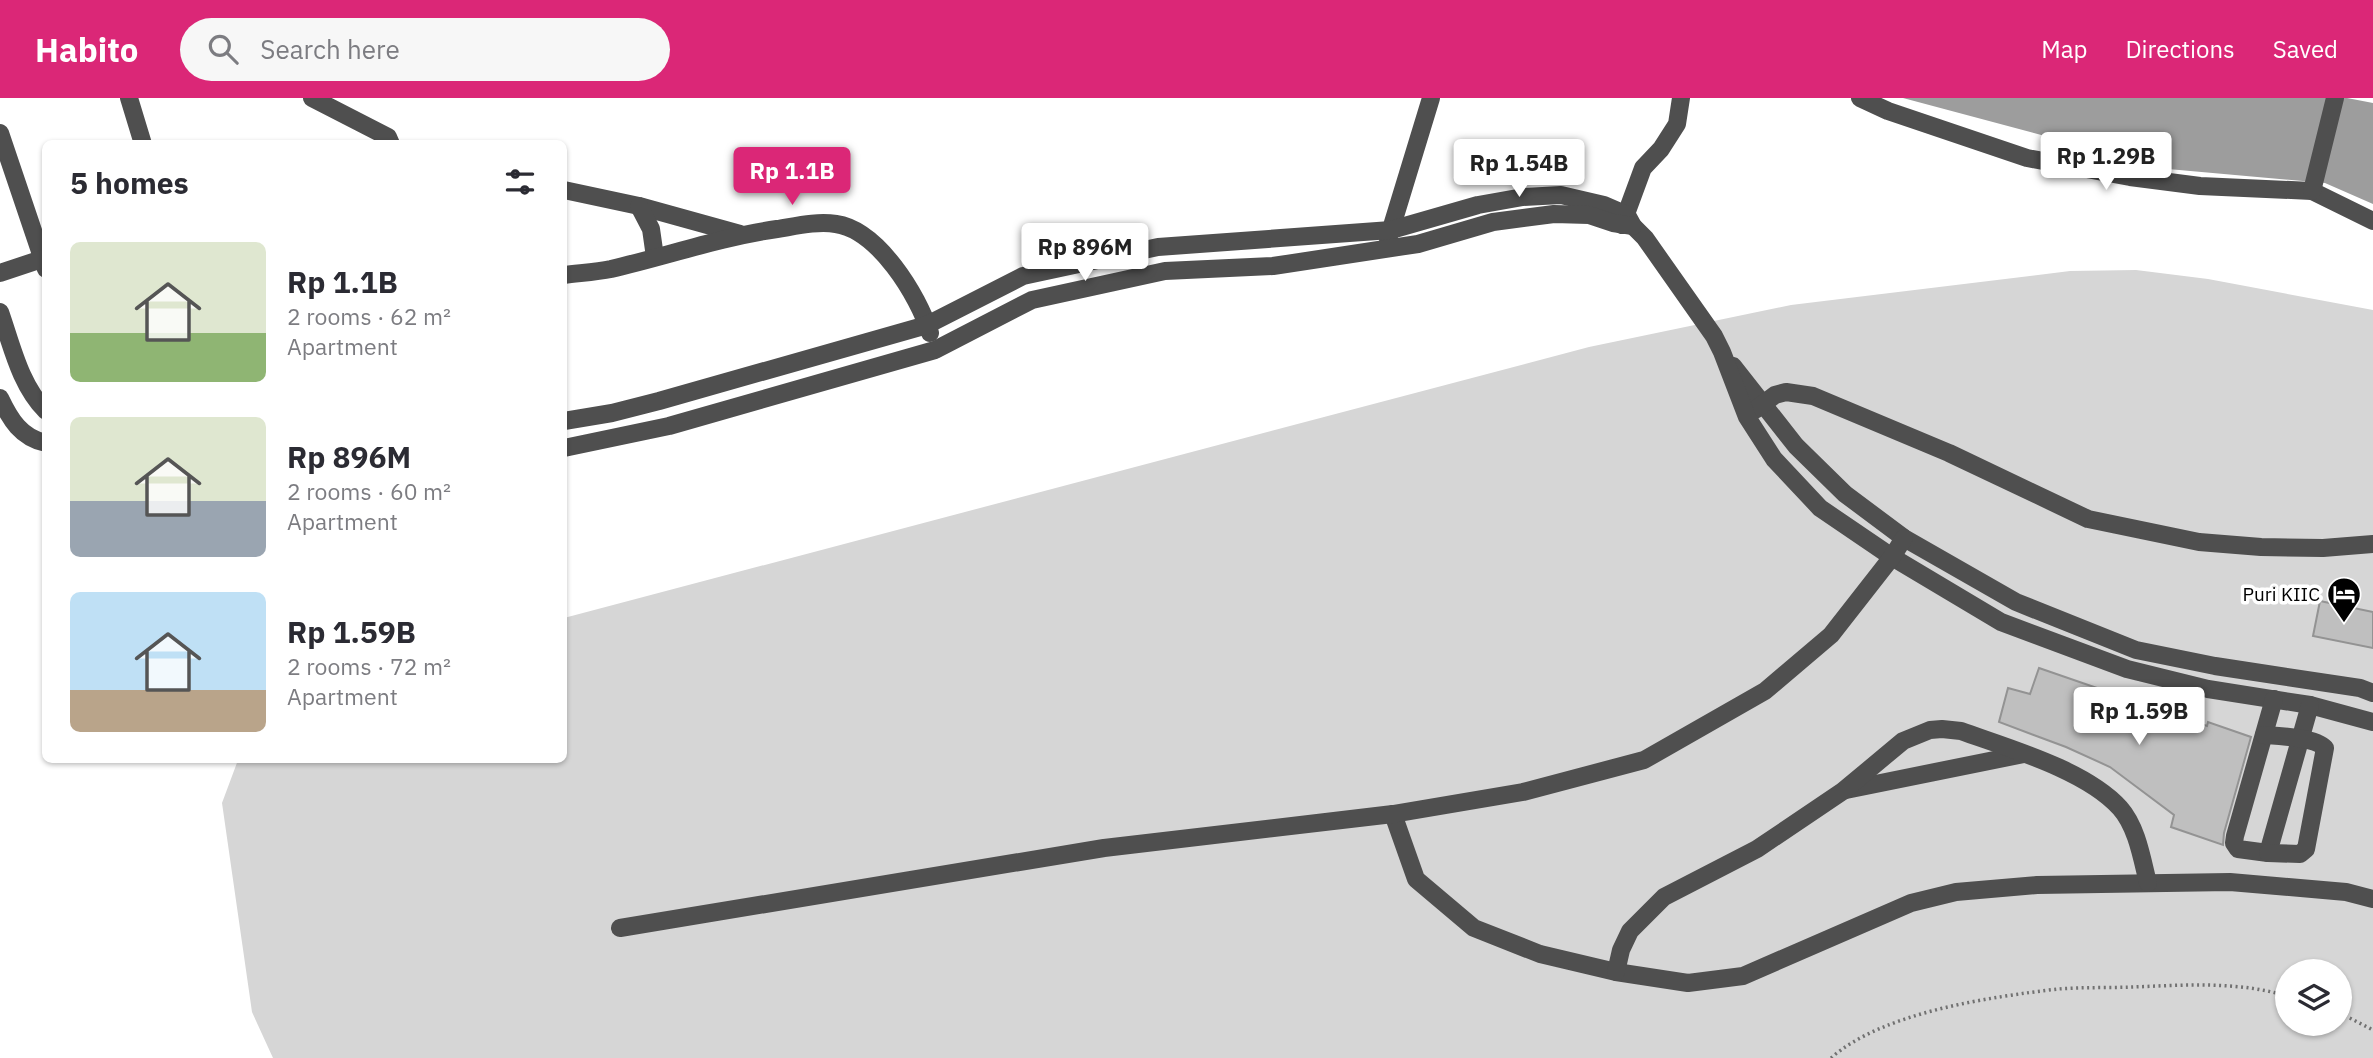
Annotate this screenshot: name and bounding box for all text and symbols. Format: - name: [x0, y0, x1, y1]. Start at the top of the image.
- search box: [180, 18, 670, 81]
- text: Habito: [35, 28, 138, 71]
- icon: search: [204, 30, 242, 68]
- text: Search here: [260, 32, 400, 66]
- text: Map: [2041, 33, 2087, 65]
- text: Directions: [2125, 33, 2235, 65]
- text: Saved: [2273, 33, 2338, 65]
- pin: Rp 1.29B: [2034, 132, 2178, 192]
- pin: Rp 1.54B: [1447, 140, 1591, 199]
- text: Rp 1.29B: [2057, 140, 2155, 170]
- text: Rp 1.54B: [1470, 147, 1568, 177]
- pin: Rp 1.1B: [727, 148, 857, 207]
- text: Rp 1.1B: [750, 155, 835, 185]
- text: 5 homes: [70, 163, 189, 202]
- icon: filters: [501, 163, 539, 201]
- pin: Rp 896M: [1020, 223, 1150, 283]
- text: Rp 896M: [1037, 231, 1133, 261]
- text: Rp 1.1B: [287, 262, 398, 301]
- icon: home: [126, 270, 210, 354]
- text: 2 rooms · 62 m²: [287, 301, 451, 331]
- text: Apartment: [287, 331, 398, 361]
- text: Rp 896M: [287, 437, 411, 476]
- icon: home: [126, 445, 210, 529]
- text: 2 rooms · 60 m²: [287, 476, 451, 506]
- text: Apartment: [287, 506, 398, 536]
- hotel icon: Puri KIIC: [2325, 575, 2363, 624]
- place label: Puri KIIC: [2242, 582, 2320, 606]
- text: Rp 1.59B: [287, 612, 416, 651]
- icon: home: [126, 620, 210, 704]
- text: 2 rooms · 72 m²: [287, 651, 451, 681]
- text: Apartment: [287, 681, 398, 711]
- pin: Rp 1.59B: [2067, 688, 2211, 747]
- text: Rp 1.59B: [2090, 695, 2188, 725]
- map controls: [2275, 959, 2352, 1036]
- button: layers: [2275, 959, 2352, 1036]

